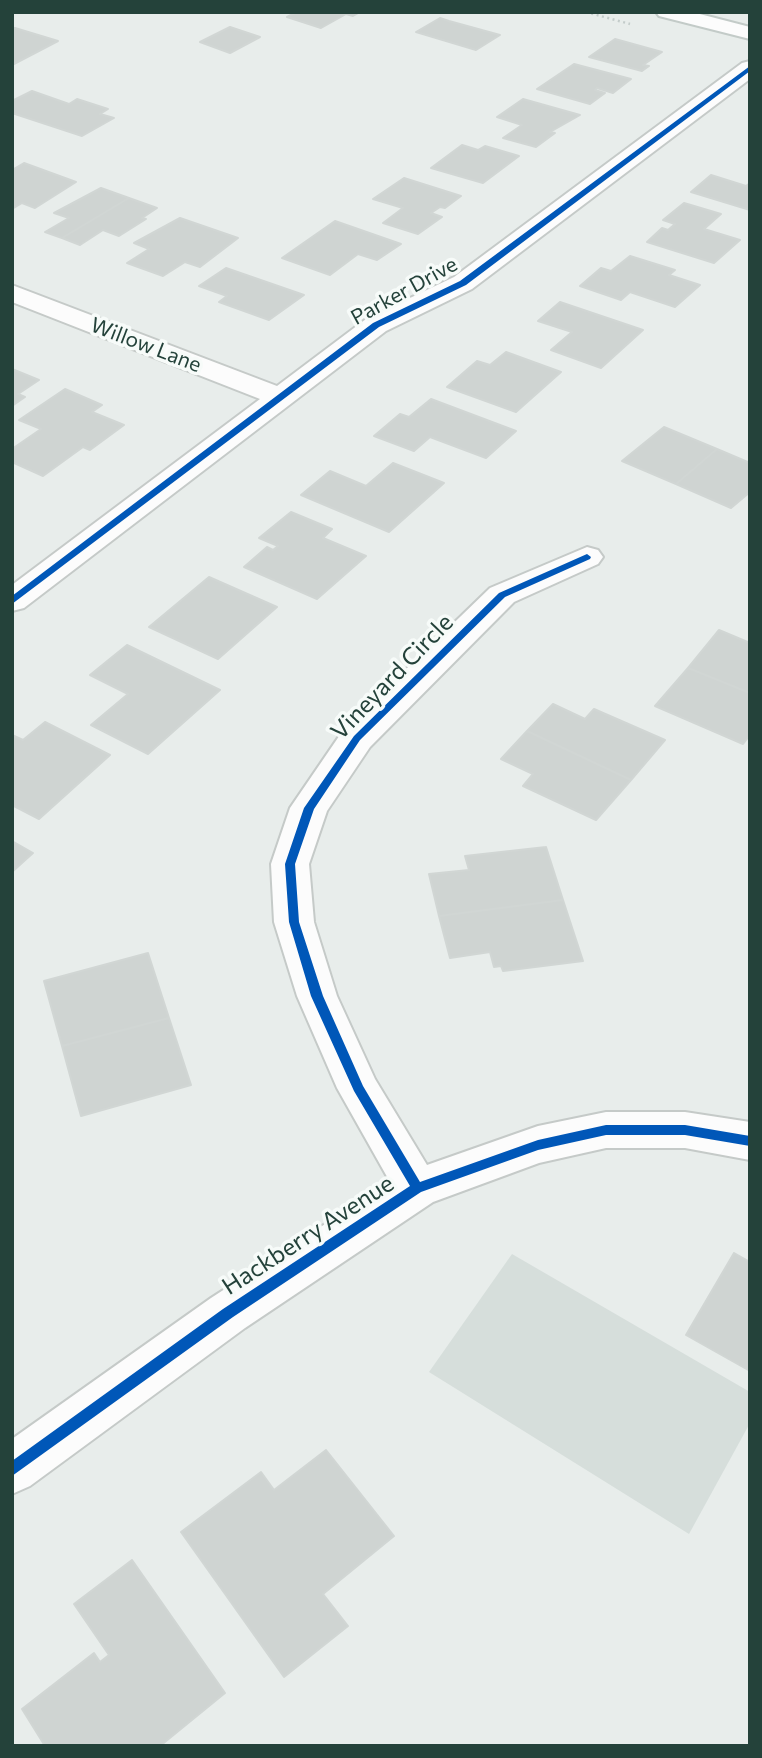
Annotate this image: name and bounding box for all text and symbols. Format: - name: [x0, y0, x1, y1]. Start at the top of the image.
- street label: Parker Drive: [346, 251, 462, 331]
- street label: Willow Lane: [87, 312, 205, 378]
- street label: Vineyard Circle: [325, 608, 459, 746]
- street label: Hackberry Avenue: [217, 1169, 399, 1301]

